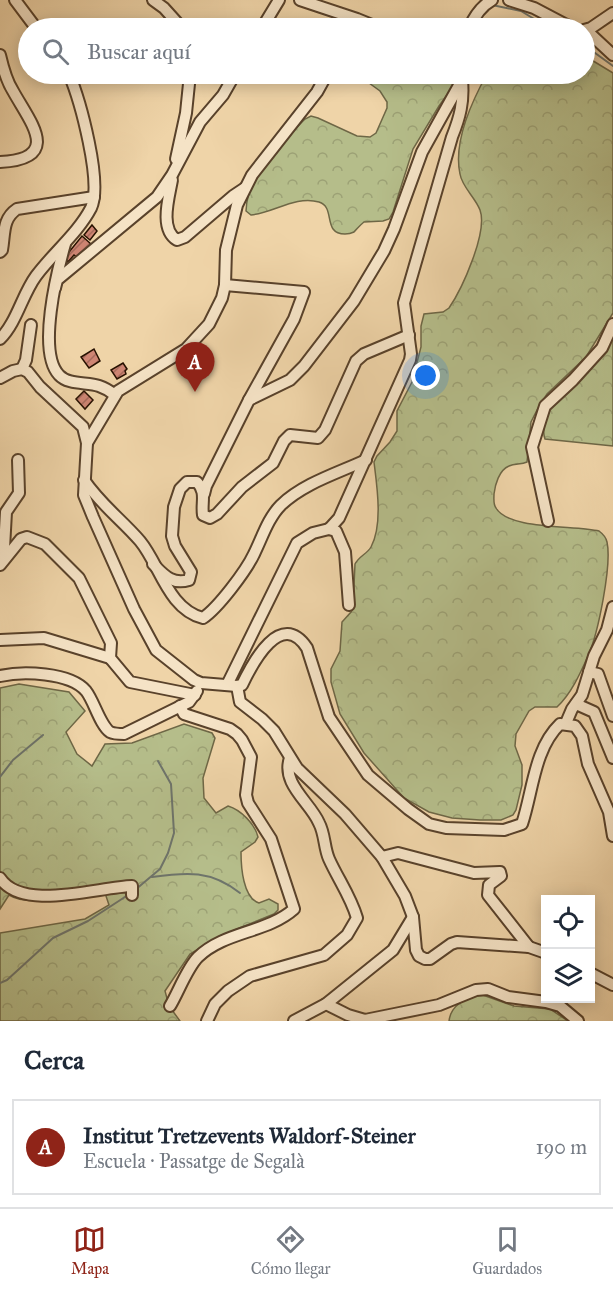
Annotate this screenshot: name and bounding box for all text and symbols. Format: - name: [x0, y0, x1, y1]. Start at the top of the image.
- search box: [18, 18, 595, 84]
- icon: search: [39, 35, 72, 68]
- text: Buscar aquí: [87, 38, 190, 65]
- pin: A: [176, 342, 214, 392]
- your location: [411, 361, 440, 390]
- map controls: [541, 895, 595, 1003]
- button: locate: [541, 895, 595, 949]
- button: layers: [541, 949, 595, 1003]
- text: Cerca: [24, 1044, 84, 1076]
- text: Institut Tretzevents Waldorf-Steiner: [83, 1122, 416, 1149]
- text: A: [39, 1135, 52, 1159]
- text: 190 m: [536, 1135, 587, 1159]
- text: Escuela · Passatge de Segalà: [83, 1149, 305, 1173]
- tab: Mapa: [71, 1223, 109, 1278]
- tab: Cómo llegar: [251, 1223, 330, 1278]
- tab: Guardados: [472, 1223, 542, 1278]

